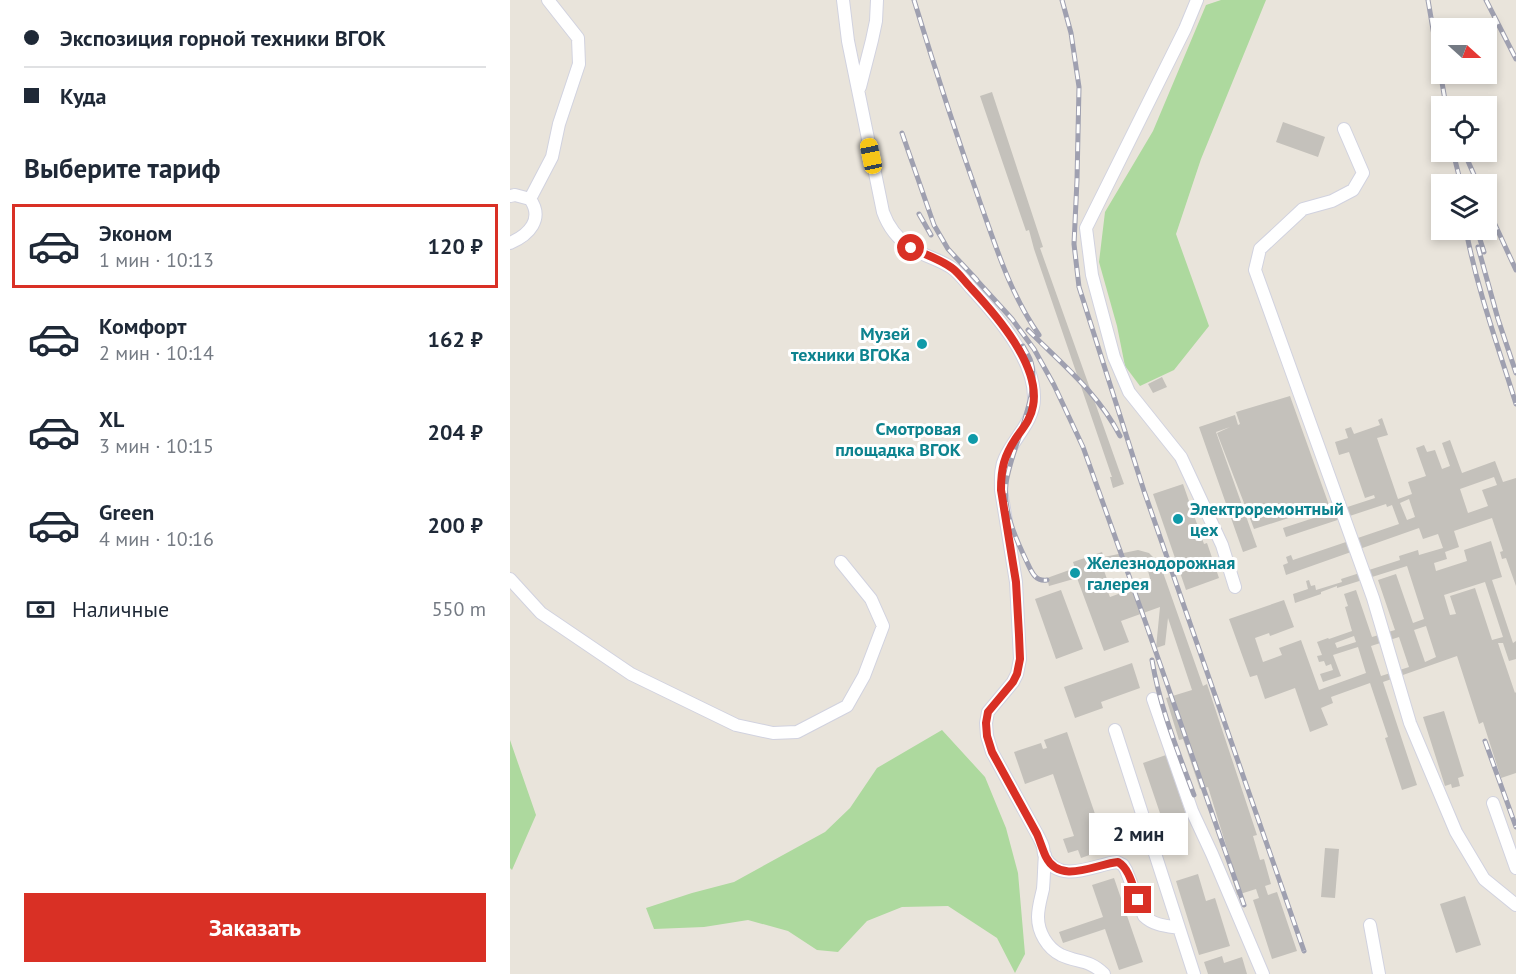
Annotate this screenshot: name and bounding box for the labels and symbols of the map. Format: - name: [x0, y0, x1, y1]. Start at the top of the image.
- north arrow: [1431, 18, 1497, 84]
- car: [858, 137, 884, 175]
- route start: [897, 234, 924, 261]
- place label: Музей техники ВГОКа: [791, 322, 910, 366]
- marker: Музей техники ВГОКа: [915, 337, 929, 351]
- place label: Смотровая площадка ВГОК: [835, 417, 961, 461]
- marker: Смотровая площадка ВГОК: [966, 432, 980, 446]
- place label: Электроремонтный цех: [1190, 497, 1344, 541]
- marker: Электроремонтный цех: [1171, 512, 1185, 526]
- place label: Железнодорожная галерея: [1086, 551, 1235, 595]
- marker: Железнодорожная галерея: [1068, 566, 1082, 580]
- callout: 2 мин: [1088, 813, 1188, 855]
- route end: [1124, 886, 1151, 913]

